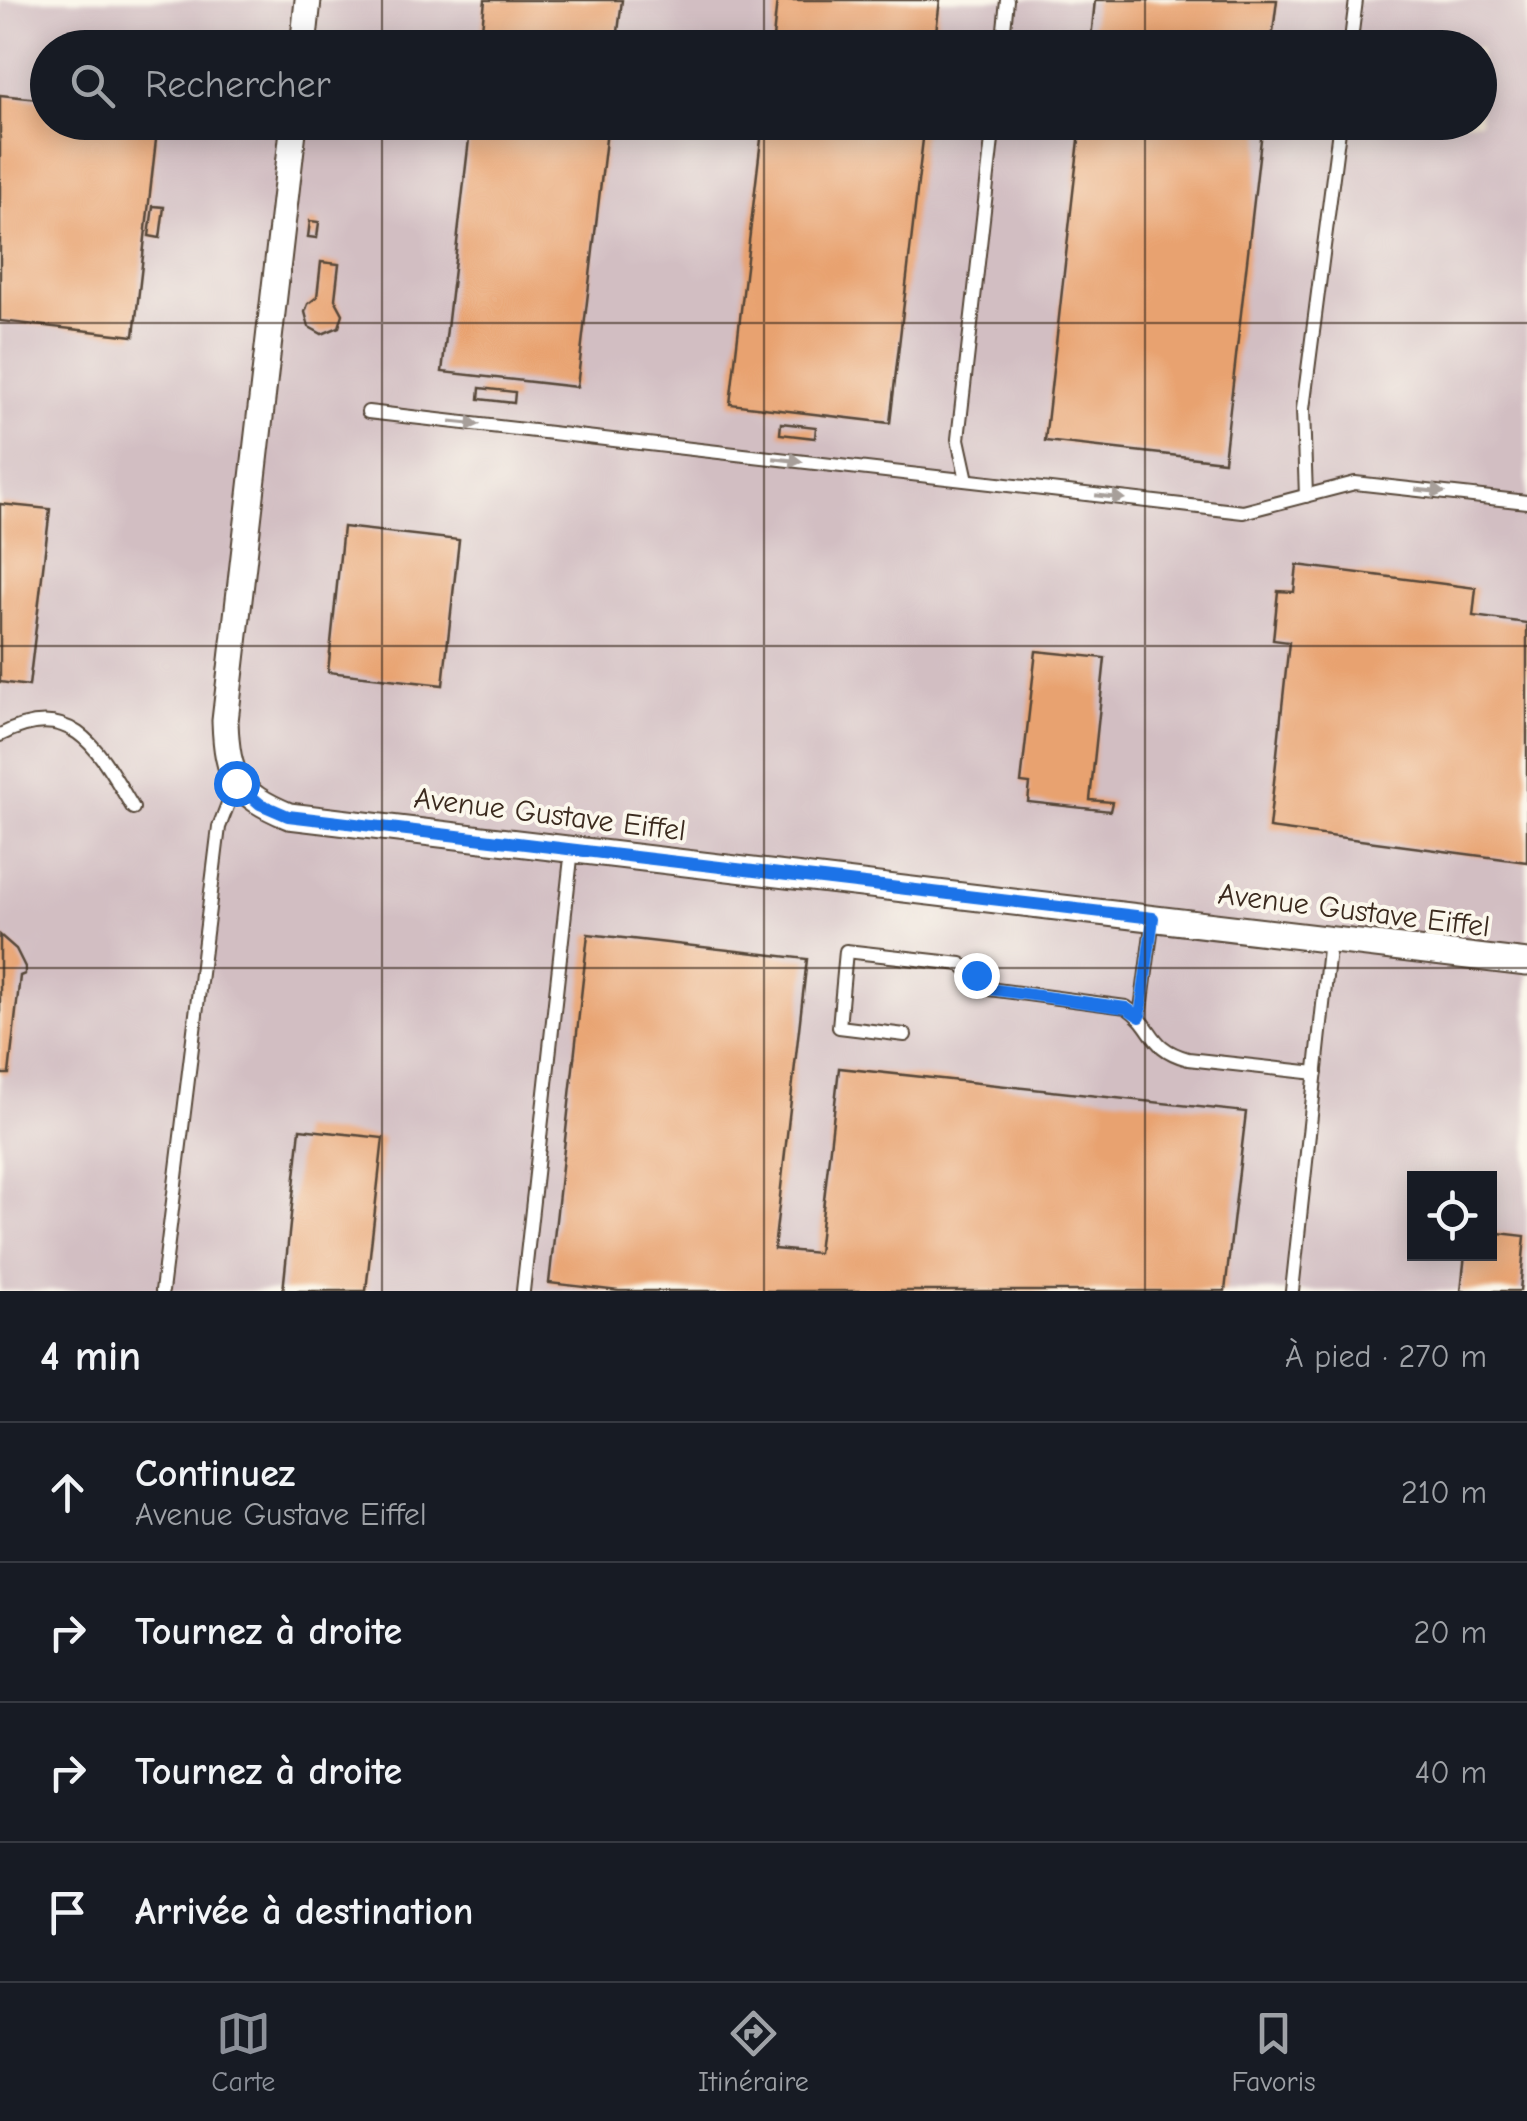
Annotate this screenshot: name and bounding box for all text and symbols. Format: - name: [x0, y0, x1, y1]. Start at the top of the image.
- search box: [30, 30, 1497, 140]
- icon: search: [65, 58, 120, 113]
- text: Rechercher: [145, 63, 331, 107]
- one-way arrow: [449, 415, 481, 431]
- one-way arrow: [772, 452, 804, 468]
- one-way arrow: [1415, 483, 1447, 499]
- one-way arrow: [1095, 489, 1127, 505]
- route start: [214, 761, 260, 807]
- street label: Avenue Gustave Eiffel: [412, 780, 688, 849]
- street label: Avenue Gustave Eiffel: [1216, 876, 1492, 945]
- route end: [954, 953, 1000, 999]
- map controls: [1407, 1171, 1497, 1261]
- button: locate: [1407, 1171, 1497, 1261]
- text: 4 min: [40, 1332, 141, 1381]
- text: À pied · 270 m: [1285, 1338, 1487, 1375]
- text: Continuez: [135, 1452, 295, 1496]
- icon: ahead: [40, 1465, 95, 1520]
- text: 210 m: [1401, 1474, 1487, 1511]
- text: Avenue Gustave Eiffel: [135, 1496, 427, 1533]
- icon: right: [40, 1605, 95, 1660]
- text: Tournez à droite: [135, 1610, 402, 1654]
- text: 20 m: [1414, 1614, 1487, 1651]
- icon: right: [40, 1745, 95, 1800]
- text: Tournez à droite: [135, 1750, 402, 1794]
- text: 40 m: [1415, 1754, 1487, 1791]
- icon: arrive: [40, 1885, 95, 1940]
- text: Arrivée à destination: [135, 1890, 473, 1934]
- tab: Carte: [211, 2006, 275, 2098]
- tab: Itinéraire: [698, 2006, 809, 2098]
- tab: Favoris: [1232, 2006, 1316, 2098]

